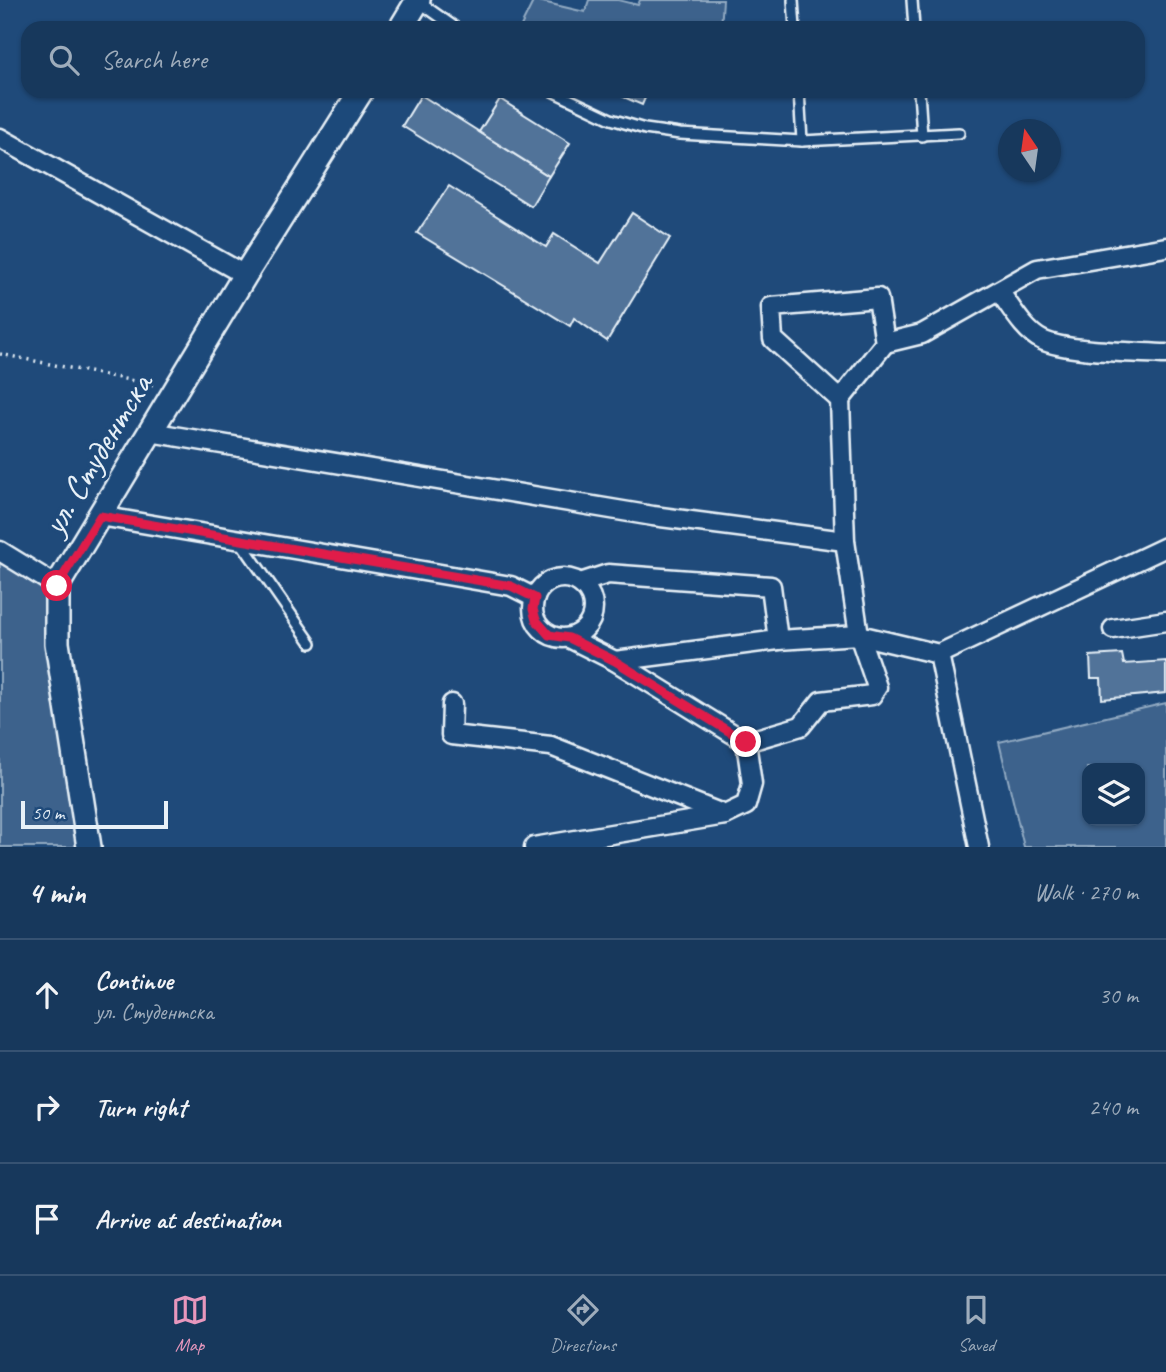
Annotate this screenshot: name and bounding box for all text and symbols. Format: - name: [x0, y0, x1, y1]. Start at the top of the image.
- search box: [21, 21, 1145, 98]
- icon: search: [45, 41, 83, 79]
- text: Search here: [101, 43, 207, 76]
- north arrow: [998, 119, 1061, 182]
- street label: ул. Студентска: [30, 363, 164, 545]
- route start: [41, 570, 72, 601]
- route end: [730, 726, 761, 757]
- map controls: [1082, 763, 1145, 826]
- button: layers: [1082, 763, 1145, 826]
- scale bar: [21, 798, 168, 830]
- text: 50 m: [32, 801, 64, 825]
- text: 4 min: [28, 874, 85, 912]
- text: Walk · 270 m: [1034, 878, 1138, 907]
- text: Continue: [95, 964, 173, 997]
- icon: ahead: [28, 976, 66, 1014]
- text: 30 m: [1099, 981, 1138, 1010]
- text: ул. Студентска: [95, 997, 213, 1026]
- icon: right: [28, 1088, 66, 1126]
- text: Turn right: [95, 1091, 186, 1124]
- text: 240 m: [1089, 1093, 1138, 1122]
- icon: arrive: [28, 1200, 66, 1238]
- text: Arrive at destination: [95, 1203, 281, 1236]
- tab: Map: [171, 1291, 209, 1357]
- tab: Directions: [550, 1291, 616, 1357]
- tab: Saved: [957, 1291, 995, 1357]

